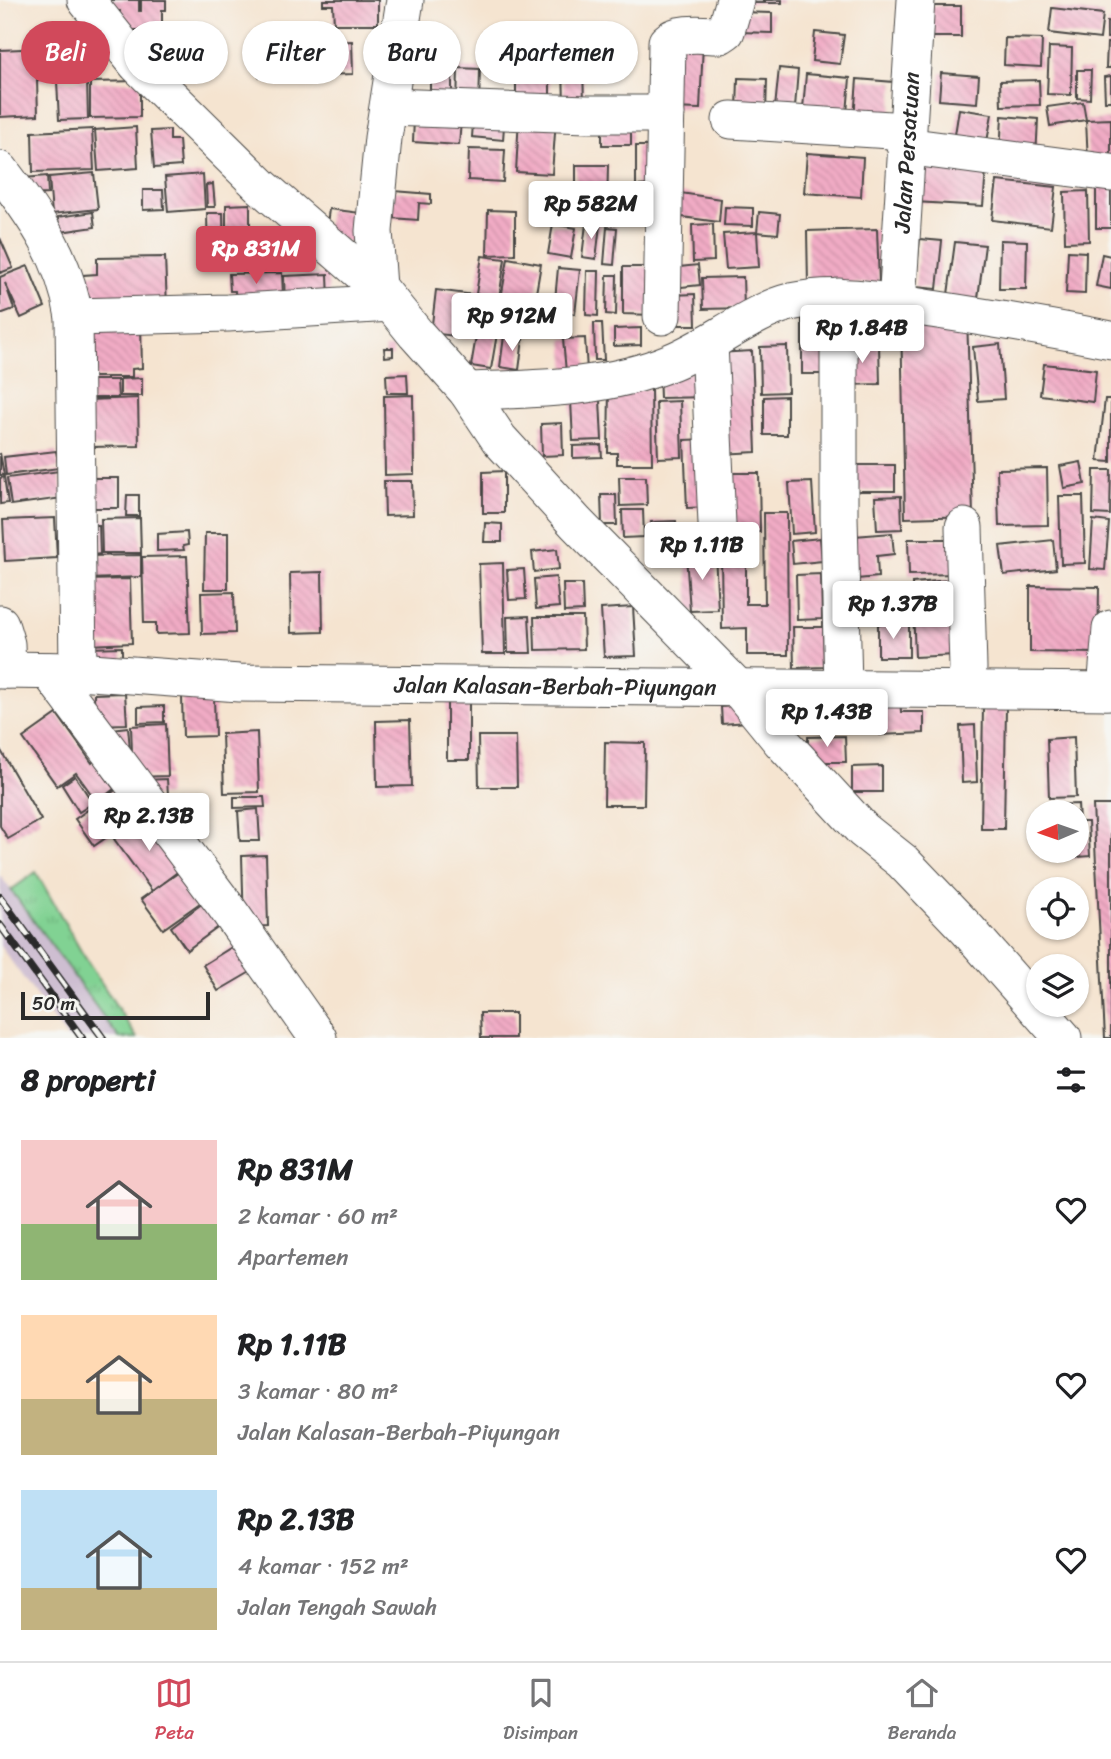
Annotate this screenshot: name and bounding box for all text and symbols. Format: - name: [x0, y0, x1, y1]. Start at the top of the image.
- chip: Beli: [21, 21, 110, 84]
- chip: Sewa: [124, 21, 228, 84]
- chip: Filter: [242, 21, 349, 84]
- chip: Baru: [363, 21, 461, 84]
- chip: Apartemen: [475, 21, 638, 84]
- street label: Jalan Persatuan: [881, 70, 933, 235]
- pin: Rp 582M: [526, 182, 656, 241]
- text: Rp 582M: [545, 183, 637, 224]
- pin: Rp 831M: [191, 226, 321, 286]
- text: Rp 831M: [212, 228, 300, 269]
- pin: Rp 912M: [447, 294, 577, 353]
- text: Rp 912M: [467, 295, 557, 336]
- pin: Rp 1.84B: [790, 306, 934, 365]
- text: Rp 1.84B: [816, 307, 908, 348]
- pin: Rp 1.11B: [630, 522, 774, 582]
- text: Rp 1.11B: [660, 524, 744, 565]
- pin: Rp 1.37B: [821, 582, 965, 641]
- text: Rp 1.37B: [848, 583, 938, 624]
- street label: Jalan Kalasan-Berbah-Piyungan: [393, 664, 717, 708]
- pin: Rp 1.43B: [755, 690, 899, 749]
- text: Rp 1.43B: [782, 691, 872, 732]
- pin: Rp 2.13B: [77, 794, 221, 853]
- text: Rp 2.13B: [104, 795, 194, 836]
- north arrow: [1026, 800, 1088, 863]
- map controls: [1026, 800, 1089, 1017]
- button: locate: [1026, 877, 1089, 940]
- button: layers: [1026, 954, 1089, 1017]
- text: 50 m: [32, 987, 75, 1020]
- scale bar: [21, 989, 210, 1021]
- text: 8 properti: [21, 1053, 155, 1107]
- icon: filters: [1052, 1061, 1090, 1099]
- text: Rp 831M: [238, 1142, 353, 1196]
- icon: home: [77, 1168, 161, 1252]
- icon: heart: [1052, 1191, 1090, 1229]
- text: 2 kamar · 60 m²: [238, 1196, 398, 1237]
- text: Apartemen: [238, 1237, 348, 1278]
- text: Rp 1.11B: [238, 1317, 346, 1371]
- icon: home: [77, 1343, 161, 1427]
- icon: heart: [1052, 1366, 1090, 1404]
- text: 3 kamar · 80 m²: [238, 1371, 398, 1412]
- text: Jalan Kalasan-Berbah-Piyungan: [238, 1412, 560, 1453]
- text: Rp 2.13B: [238, 1492, 355, 1546]
- icon: home: [77, 1518, 161, 1602]
- icon: heart: [1052, 1541, 1090, 1579]
- text: 4 kamar · 152 m²: [238, 1546, 409, 1587]
- text: Jalan Tengah Sawah: [238, 1587, 437, 1628]
- tab: Peta: [155, 1674, 194, 1749]
- tab: Disimpan: [503, 1674, 578, 1749]
- tab: Beranda: [887, 1674, 956, 1749]

